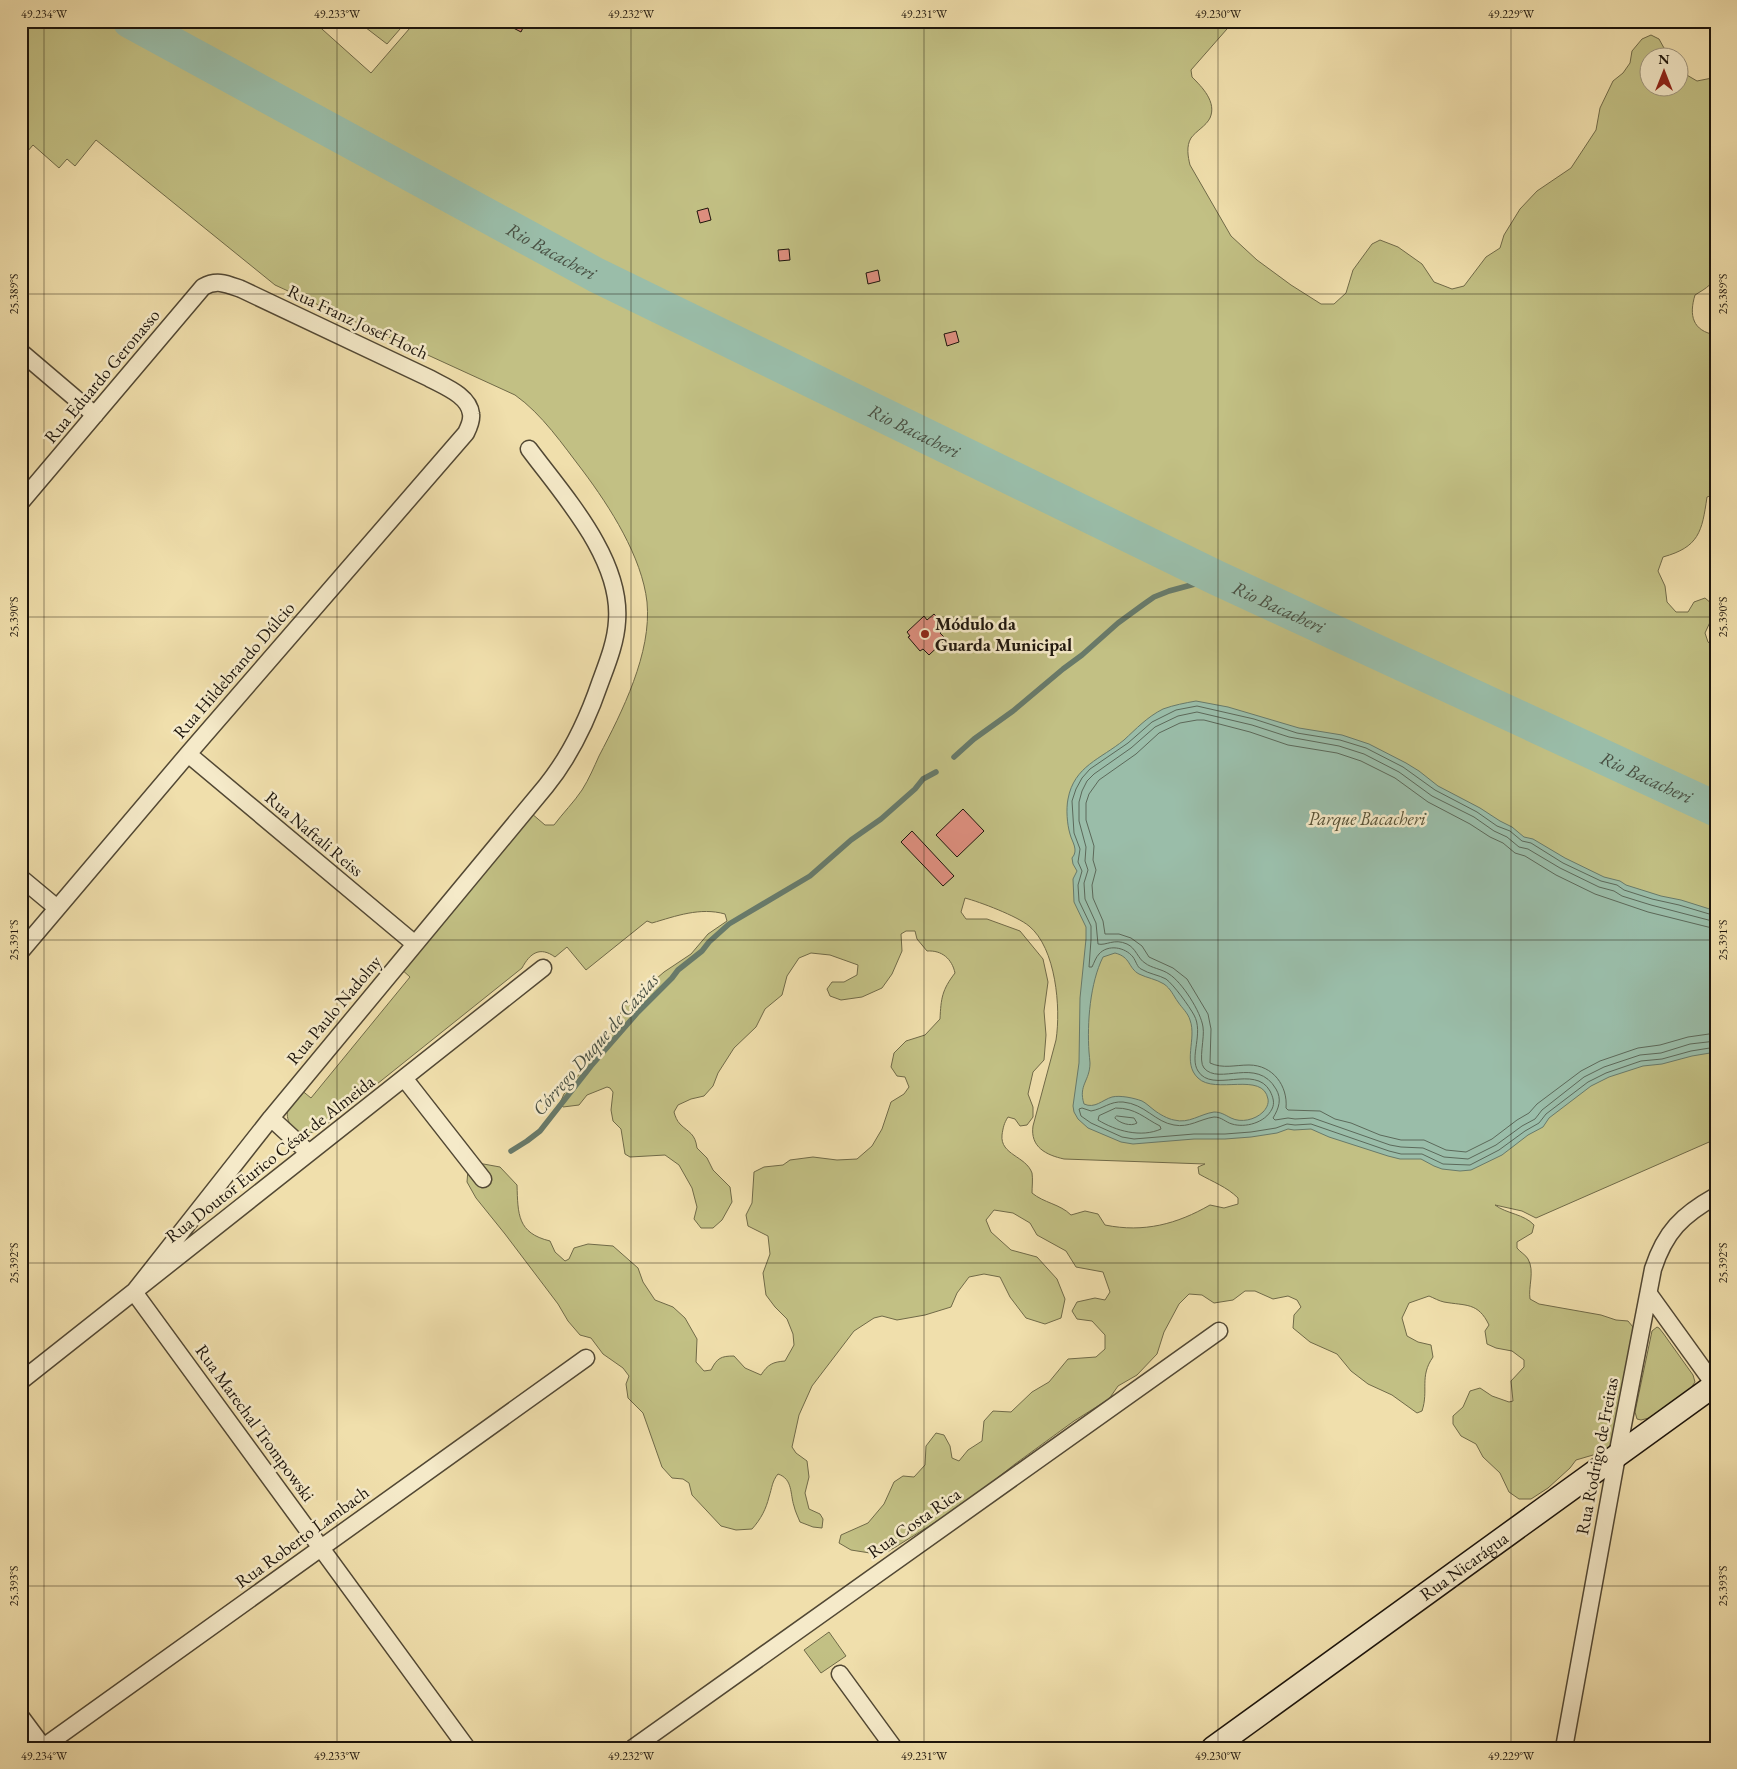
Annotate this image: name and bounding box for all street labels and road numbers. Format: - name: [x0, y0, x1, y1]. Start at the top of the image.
- street label: Rua Franz Josef Hoch: [284, 279, 432, 364]
- street label: Rua Eduardo Geronasso: [39, 304, 165, 448]
- street label: Rua Hildebrando Dúlcio: [168, 596, 299, 743]
- street label: Rua Naftali Reiss: [260, 786, 368, 882]
- street label: Rua Paulo Nadolny: [281, 950, 386, 1069]
- street label: Rua Doutor Eurico César de Almeida: [160, 1069, 380, 1248]
- street label: Rua Marechal Trompowski: [191, 1340, 321, 1506]
- street label: Rua Rodrigo de Freitas: [1570, 1375, 1623, 1537]
- street label: Rua Roberto Lambach: [230, 1480, 373, 1593]
- street label: Rua Costa Rica: [863, 1482, 965, 1563]
- street label: Rua Nicarágua: [1415, 1526, 1513, 1606]

